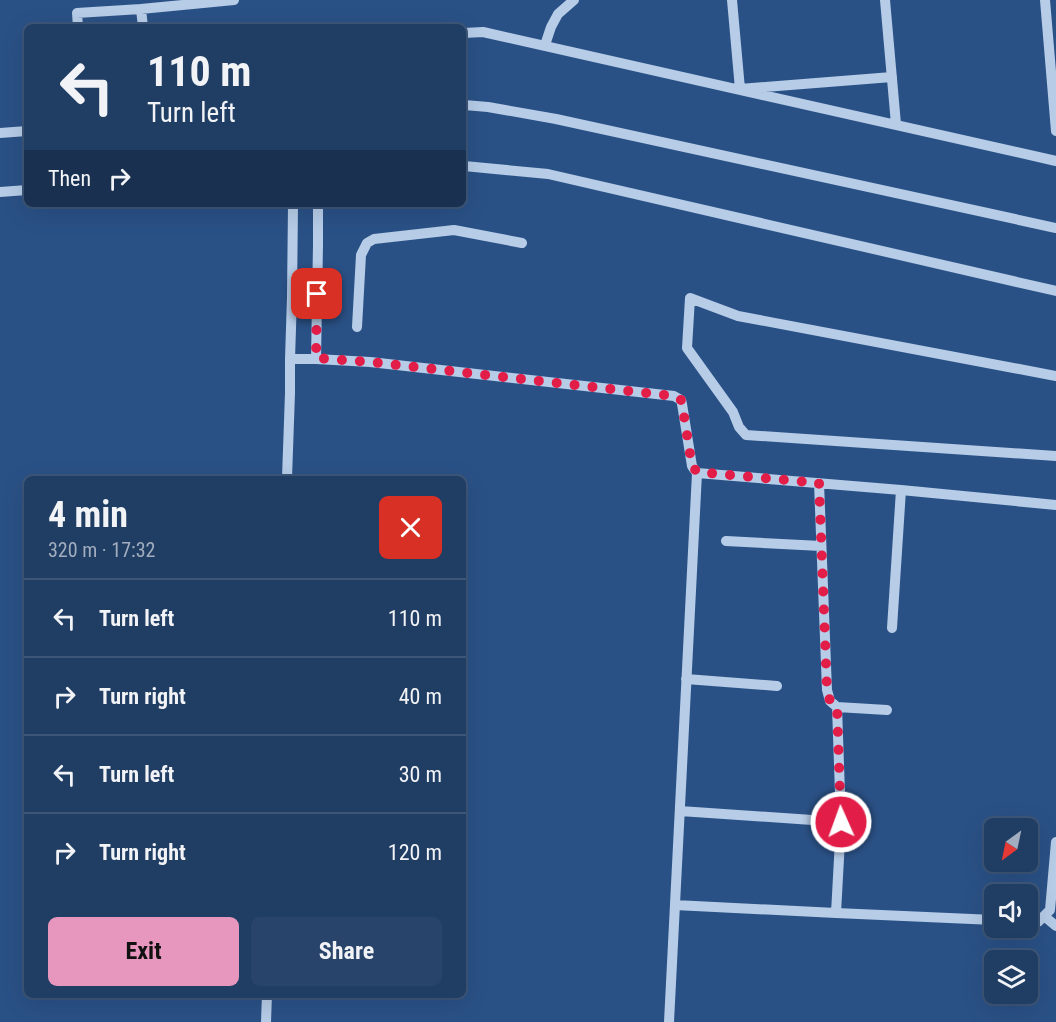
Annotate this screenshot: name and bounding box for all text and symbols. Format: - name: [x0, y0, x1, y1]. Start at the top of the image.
- text: 110 m: [147, 47, 252, 96]
- icon: left: [48, 48, 126, 126]
- text: Turn left: [147, 97, 236, 129]
- icon: right: [103, 162, 136, 195]
- text: Then: [48, 166, 91, 191]
- pin: [291, 268, 342, 319]
- icon: arrive: [300, 277, 333, 310]
- text: 4 min: [48, 494, 128, 536]
- button: close: [379, 496, 442, 559]
- text: 320 m · 17:32: [48, 538, 155, 562]
- icon: left: [48, 602, 81, 635]
- text: Turn left: [99, 606, 174, 631]
- text: 110 m: [388, 606, 442, 631]
- icon: right: [48, 680, 81, 713]
- text: Turn right: [99, 684, 186, 709]
- text: 40 m: [399, 684, 442, 709]
- icon: left: [48, 758, 81, 791]
- text: Turn left: [99, 762, 174, 787]
- text: 30 m: [399, 762, 442, 787]
- position arrow: [809, 790, 873, 854]
- north arrow: [984, 818, 1038, 872]
- map controls: [984, 818, 1038, 1004]
- icon: right: [48, 836, 81, 869]
- text: Turn right: [99, 840, 186, 865]
- text: 120 m: [388, 840, 442, 865]
- button: sound: [984, 884, 1038, 938]
- button: Exit: [48, 917, 239, 986]
- button: Share: [251, 917, 442, 986]
- button: layers: [984, 950, 1038, 1004]

